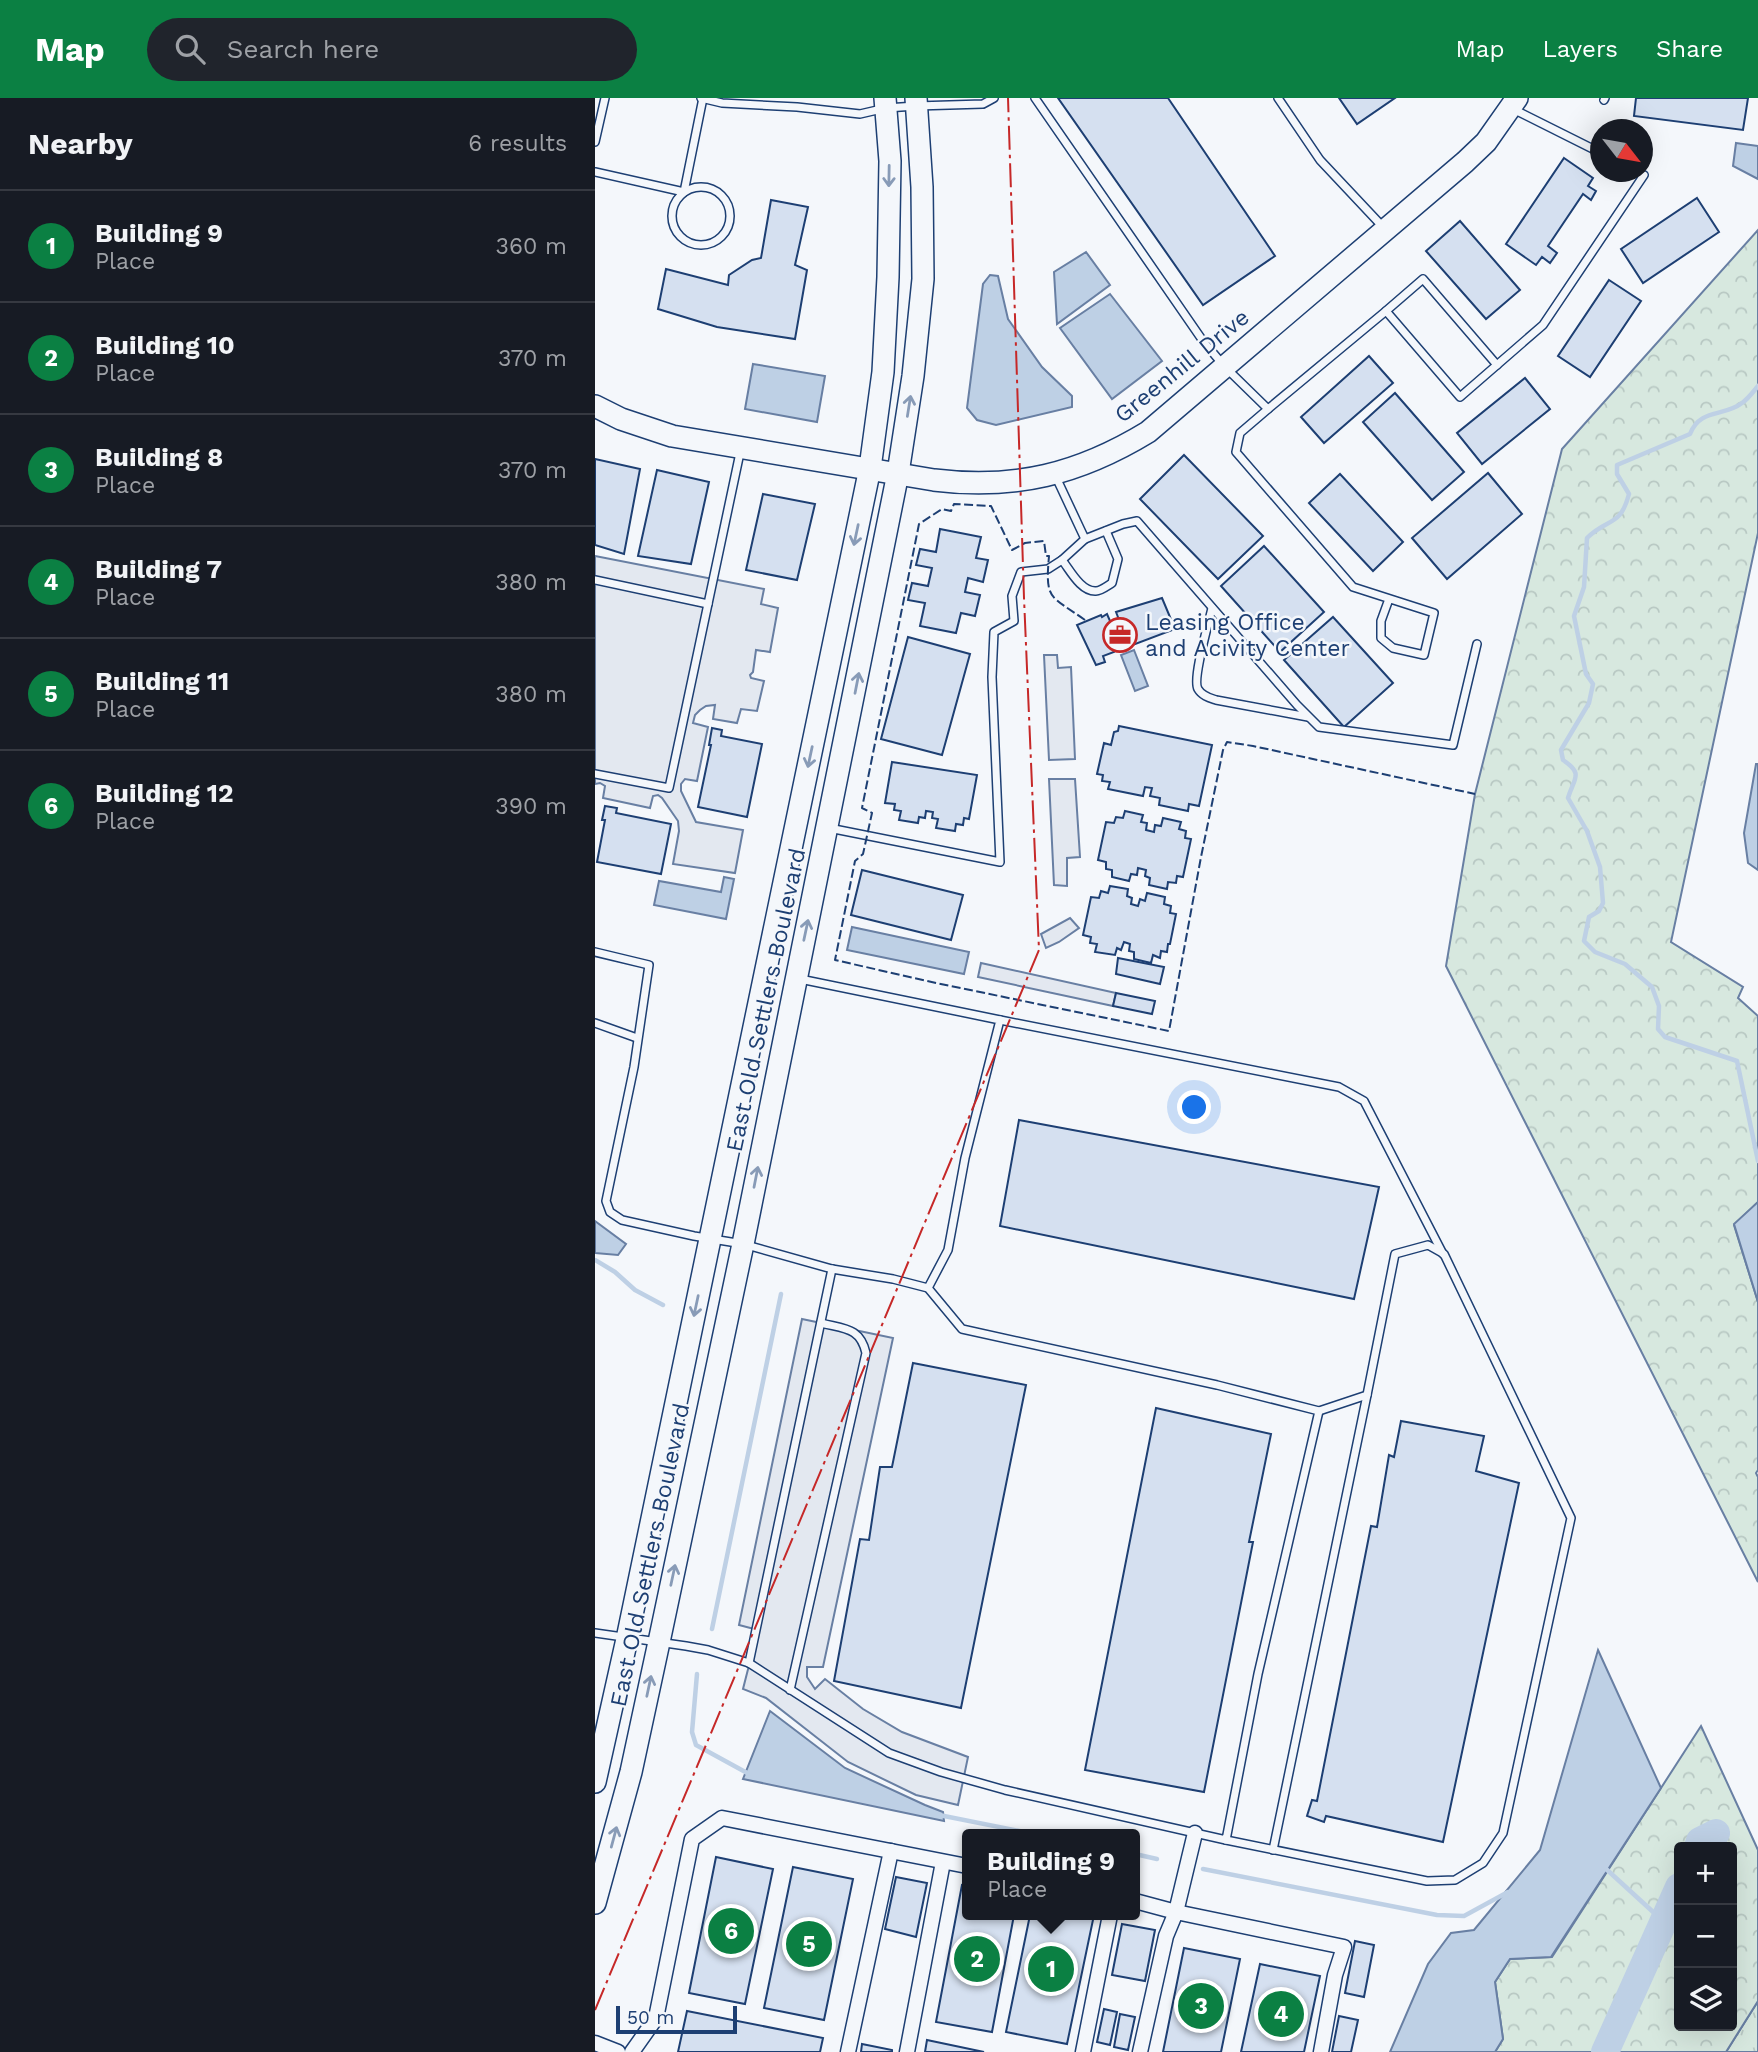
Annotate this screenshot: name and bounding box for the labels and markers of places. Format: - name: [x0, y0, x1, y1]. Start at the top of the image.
- place label: Leasing Office and Acivity Center: [1145, 609, 1350, 662]
- office icon: Leasing Office and Acivity Center: [1101, 616, 1139, 654]
- pin: 6: [708, 1905, 754, 1957]
- pin: 5: [786, 1918, 832, 1970]
- pin: 2: [954, 1933, 1000, 1985]
- pin: 1: [1028, 1943, 1074, 1995]
- pin: 3: [1178, 1980, 1224, 2032]
- pin: 4: [1258, 1988, 1304, 2040]

